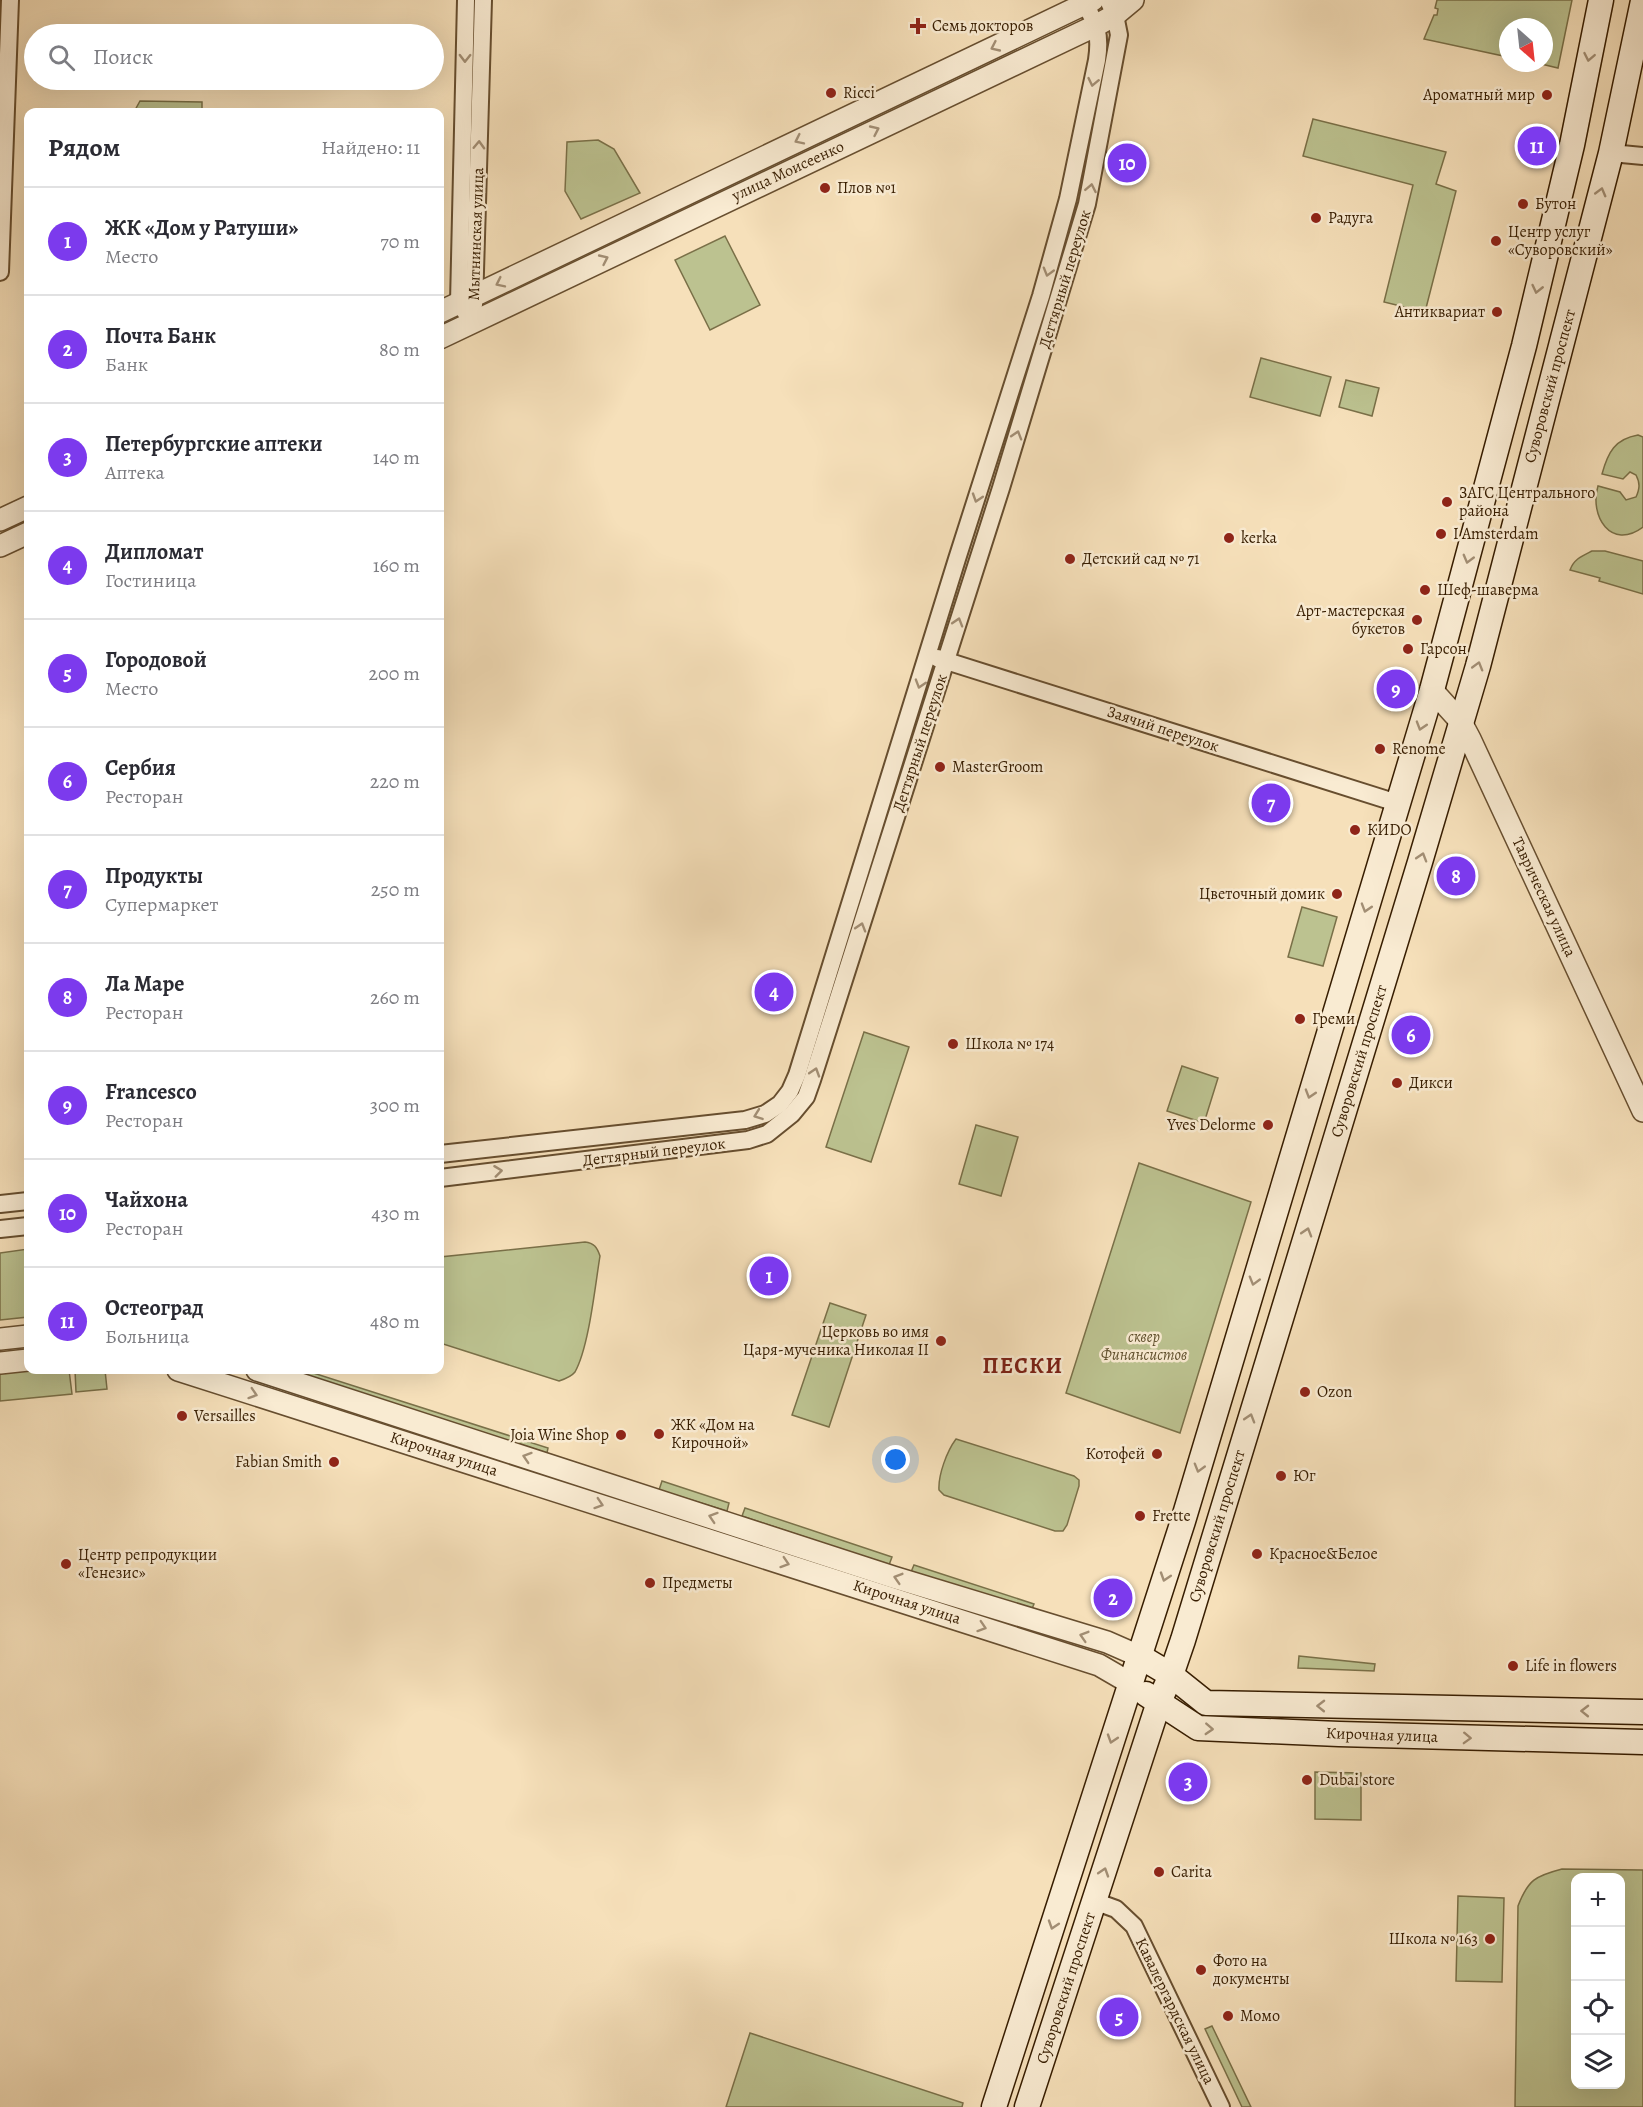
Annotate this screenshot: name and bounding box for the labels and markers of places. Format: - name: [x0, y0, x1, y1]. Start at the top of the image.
- place label: Семь докторов: [932, 15, 1033, 37]
- marker: Семь докторов: [909, 17, 927, 35]
- place label: Ricci: [843, 82, 875, 104]
- place label: Ароматный мир: [1422, 84, 1535, 106]
- marker: Ricci: [824, 86, 838, 100]
- marker: Ароматный мир: [1540, 88, 1554, 102]
- pin: 11: [1518, 124, 1556, 168]
- pin: 10: [1108, 140, 1146, 186]
- place label: Плов №1: [837, 177, 896, 199]
- marker: Плов №1: [818, 181, 832, 195]
- place label: Бутон: [1535, 193, 1576, 215]
- marker: Бутон: [1516, 197, 1530, 211]
- place label: Радуга: [1328, 207, 1374, 229]
- marker: Радуга: [1309, 211, 1323, 225]
- place label: Центр услуг «Суворовский»: [1508, 221, 1613, 261]
- marker: Центр услуг «Суворовский»: [1489, 234, 1503, 248]
- place label: Антиквариат: [1394, 301, 1485, 323]
- marker: Антиквариат: [1490, 305, 1504, 319]
- place label: ЗАГС Центрального района: [1459, 482, 1595, 522]
- marker: ЗАГС Центрального района: [1440, 495, 1454, 509]
- place label: I Amsterdam: [1453, 523, 1539, 545]
- place label: kerka: [1241, 527, 1278, 549]
- marker: I Amsterdam: [1434, 527, 1448, 541]
- marker: kerka: [1222, 531, 1236, 545]
- place label: Детский сад № 71: [1082, 548, 1200, 570]
- marker: Детский сад № 71: [1063, 552, 1077, 566]
- place label: Шеф-шаверма: [1437, 579, 1539, 601]
- marker: Шеф-шаверма: [1418, 583, 1432, 597]
- place label: Арт-мастерская букетов: [1296, 600, 1405, 640]
- marker: Арт-мастерская букетов: [1410, 613, 1424, 627]
- place label: Гарсон: [1420, 638, 1467, 660]
- marker: Гарсон: [1401, 642, 1415, 656]
- pin: 9: [1376, 666, 1416, 712]
- place label: Renome: [1392, 738, 1446, 760]
- marker: Renome: [1373, 742, 1387, 756]
- place label: MasterGroom: [952, 756, 1043, 778]
- marker: MasterGroom: [933, 760, 947, 774]
- pin: 7: [1252, 780, 1290, 826]
- place label: КИDO: [1367, 819, 1412, 841]
- marker: КИDO: [1348, 823, 1362, 837]
- pin: 8: [1436, 854, 1476, 898]
- place label: Цветочный домик: [1199, 883, 1325, 905]
- marker: Цветочный домик: [1330, 887, 1344, 901]
- pin: 4: [754, 970, 794, 1014]
- place label: Греми: [1312, 1008, 1355, 1030]
- marker: Греми: [1293, 1012, 1307, 1026]
- pin: 6: [1392, 1012, 1430, 1058]
- place label: Школа № 174: [965, 1033, 1054, 1055]
- marker: Школа № 174: [946, 1037, 960, 1051]
- place label: Дикси: [1409, 1072, 1453, 1094]
- marker: Дикси: [1390, 1076, 1404, 1090]
- place label: Yves Delorme: [1166, 1114, 1256, 1136]
- marker: Yves Delorme: [1261, 1118, 1275, 1132]
- pin: 1: [750, 1254, 788, 1298]
- place label: Церковь во имя Царя-мученика Николая II: [743, 1321, 929, 1361]
- marker: Церковь во имя Царя-мученика Николая II: [934, 1334, 948, 1348]
- place label: Ozon: [1317, 1381, 1352, 1403]
- marker: Ozon: [1298, 1385, 1312, 1399]
- place label: Versailles: [193, 1405, 256, 1427]
- marker: Versailles: [175, 1409, 189, 1423]
- place label: ЖК «Дом на Кирочной»: [671, 1414, 755, 1454]
- place label: Joia Wine Shop: [510, 1424, 609, 1446]
- marker: ЖК «Дом на Кирочной»: [652, 1427, 666, 1441]
- marker: Joia Wine Shop: [614, 1428, 628, 1442]
- place label: Котофей: [1086, 1443, 1145, 1465]
- marker: Котофей: [1150, 1447, 1164, 1461]
- place label: Fabian Smith: [235, 1451, 322, 1473]
- marker: Fabian Smith: [327, 1455, 341, 1469]
- place label: Юг: [1293, 1465, 1316, 1487]
- marker: Юг: [1274, 1469, 1288, 1483]
- place label: Frette: [1152, 1505, 1191, 1527]
- marker: Frette: [1133, 1509, 1147, 1523]
- place label: Красное&Белое: [1269, 1543, 1378, 1565]
- place label: Центр репродукции «Генезис»: [78, 1544, 217, 1584]
- marker: Красное&Белое: [1250, 1547, 1264, 1561]
- marker: Центр репродукции «Генезис»: [59, 1557, 73, 1571]
- place label: Предметы: [662, 1572, 733, 1594]
- marker: Предметы: [643, 1576, 657, 1590]
- pin: 2: [1094, 1576, 1132, 1620]
- place label: Life in flowers: [1525, 1655, 1617, 1677]
- marker: Life in flowers: [1506, 1659, 1520, 1673]
- pin: 3: [1168, 1760, 1208, 1804]
- place label: Dubai store: [1319, 1769, 1395, 1791]
- marker: Dubai store: [1300, 1773, 1314, 1787]
- place label: Carita: [1171, 1861, 1212, 1883]
- marker: Carita: [1152, 1865, 1166, 1879]
- place label: Школа № 163: [1389, 1928, 1478, 1950]
- marker: Школа № 163: [1483, 1932, 1497, 1946]
- place label: Фото на документы: [1212, 1950, 1290, 1990]
- marker: Фото на документы: [1194, 1963, 1208, 1977]
- pin: 5: [1100, 1994, 1138, 2040]
- place label: Момо: [1240, 2005, 1280, 2027]
- marker: Момо: [1221, 2009, 1235, 2023]

